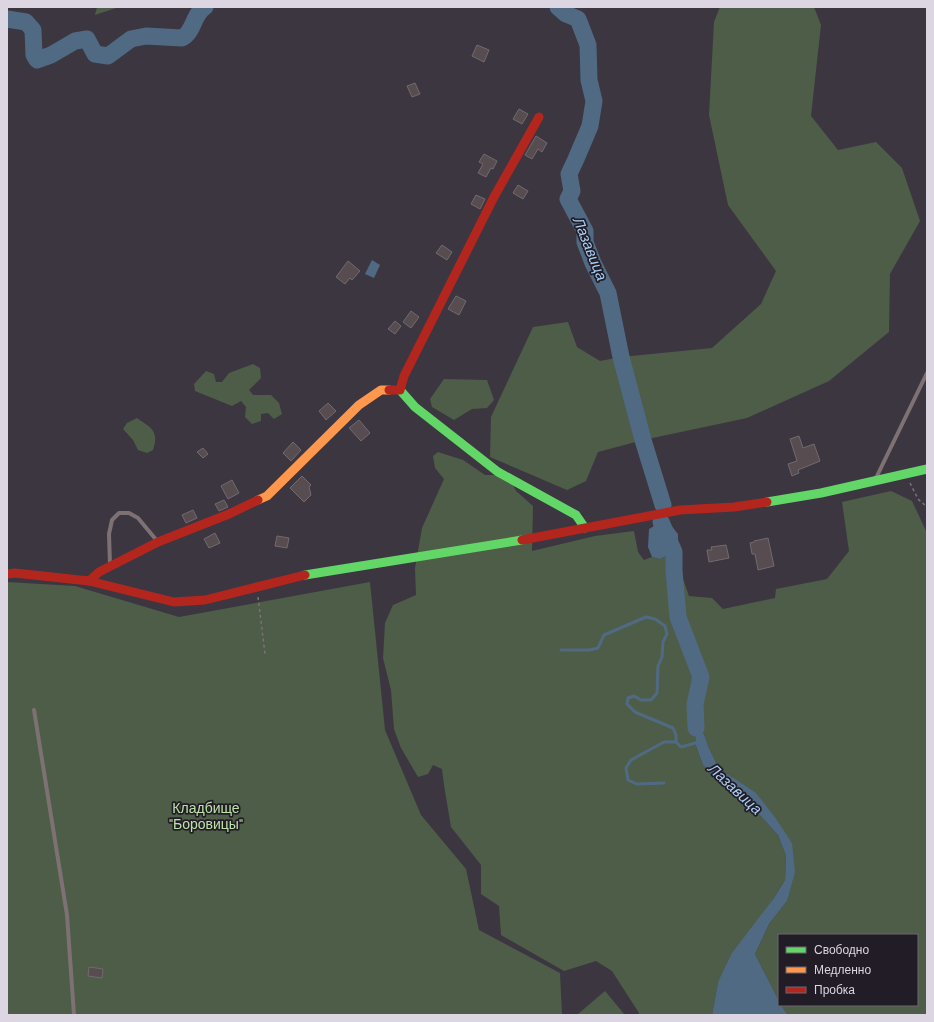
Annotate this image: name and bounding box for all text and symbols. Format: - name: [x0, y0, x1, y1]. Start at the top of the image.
- water label: Лазавица: [568, 213, 612, 284]
- water label: Лазавица: [703, 758, 766, 819]
- park label: Кладбище "Боровицы": [169, 799, 243, 833]
- legend: [778, 934, 918, 1006]
- text: Свободно: [814, 942, 869, 958]
- text: Медленно: [814, 962, 871, 978]
- text: Пробка: [814, 982, 855, 998]

